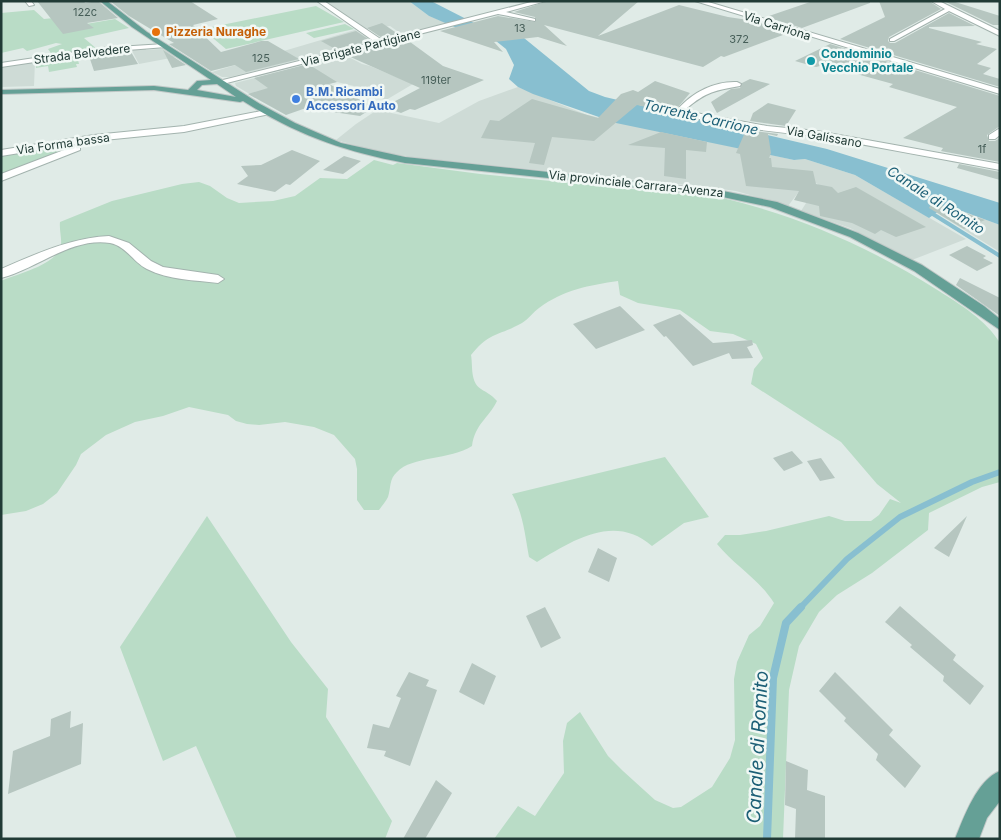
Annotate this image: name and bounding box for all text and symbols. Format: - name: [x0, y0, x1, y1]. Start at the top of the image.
- house number: 122c: [73, 5, 97, 19]
- street label: Via Carriona: [741, 8, 813, 43]
- house number: 13: [514, 21, 526, 35]
- place label: Pizzeria Nuraghe: [166, 24, 266, 39]
- street label: Via Brigate Partigiane: [300, 25, 422, 70]
- marker: Pizzeria Nuraghe: [150, 26, 162, 38]
- house number: 372: [729, 32, 749, 46]
- street label: Strada Belvedere: [33, 40, 131, 67]
- place label: Condominio Vecchio Portale: [821, 46, 913, 75]
- house number: 125: [252, 51, 270, 65]
- marker: Condominio Vecchio Portale: [805, 55, 817, 67]
- house number: 119ter: [421, 73, 451, 87]
- place label: B.M. Ricambi Accessori Auto: [306, 84, 396, 113]
- marker: B.M. Ricambi Accessori Auto: [290, 93, 302, 105]
- water label: Torrente Carrione: [642, 95, 760, 138]
- street label: Via Galissano: [785, 122, 863, 151]
- street label: Via Forma bassa: [15, 130, 111, 157]
- house number: 1f: [978, 142, 986, 156]
- water label: Canale di Romito: [884, 162, 988, 237]
- street label: Via provinciale Carrara-Avenza: [548, 167, 724, 200]
- water label: Canale di Romito: [742, 670, 773, 824]

